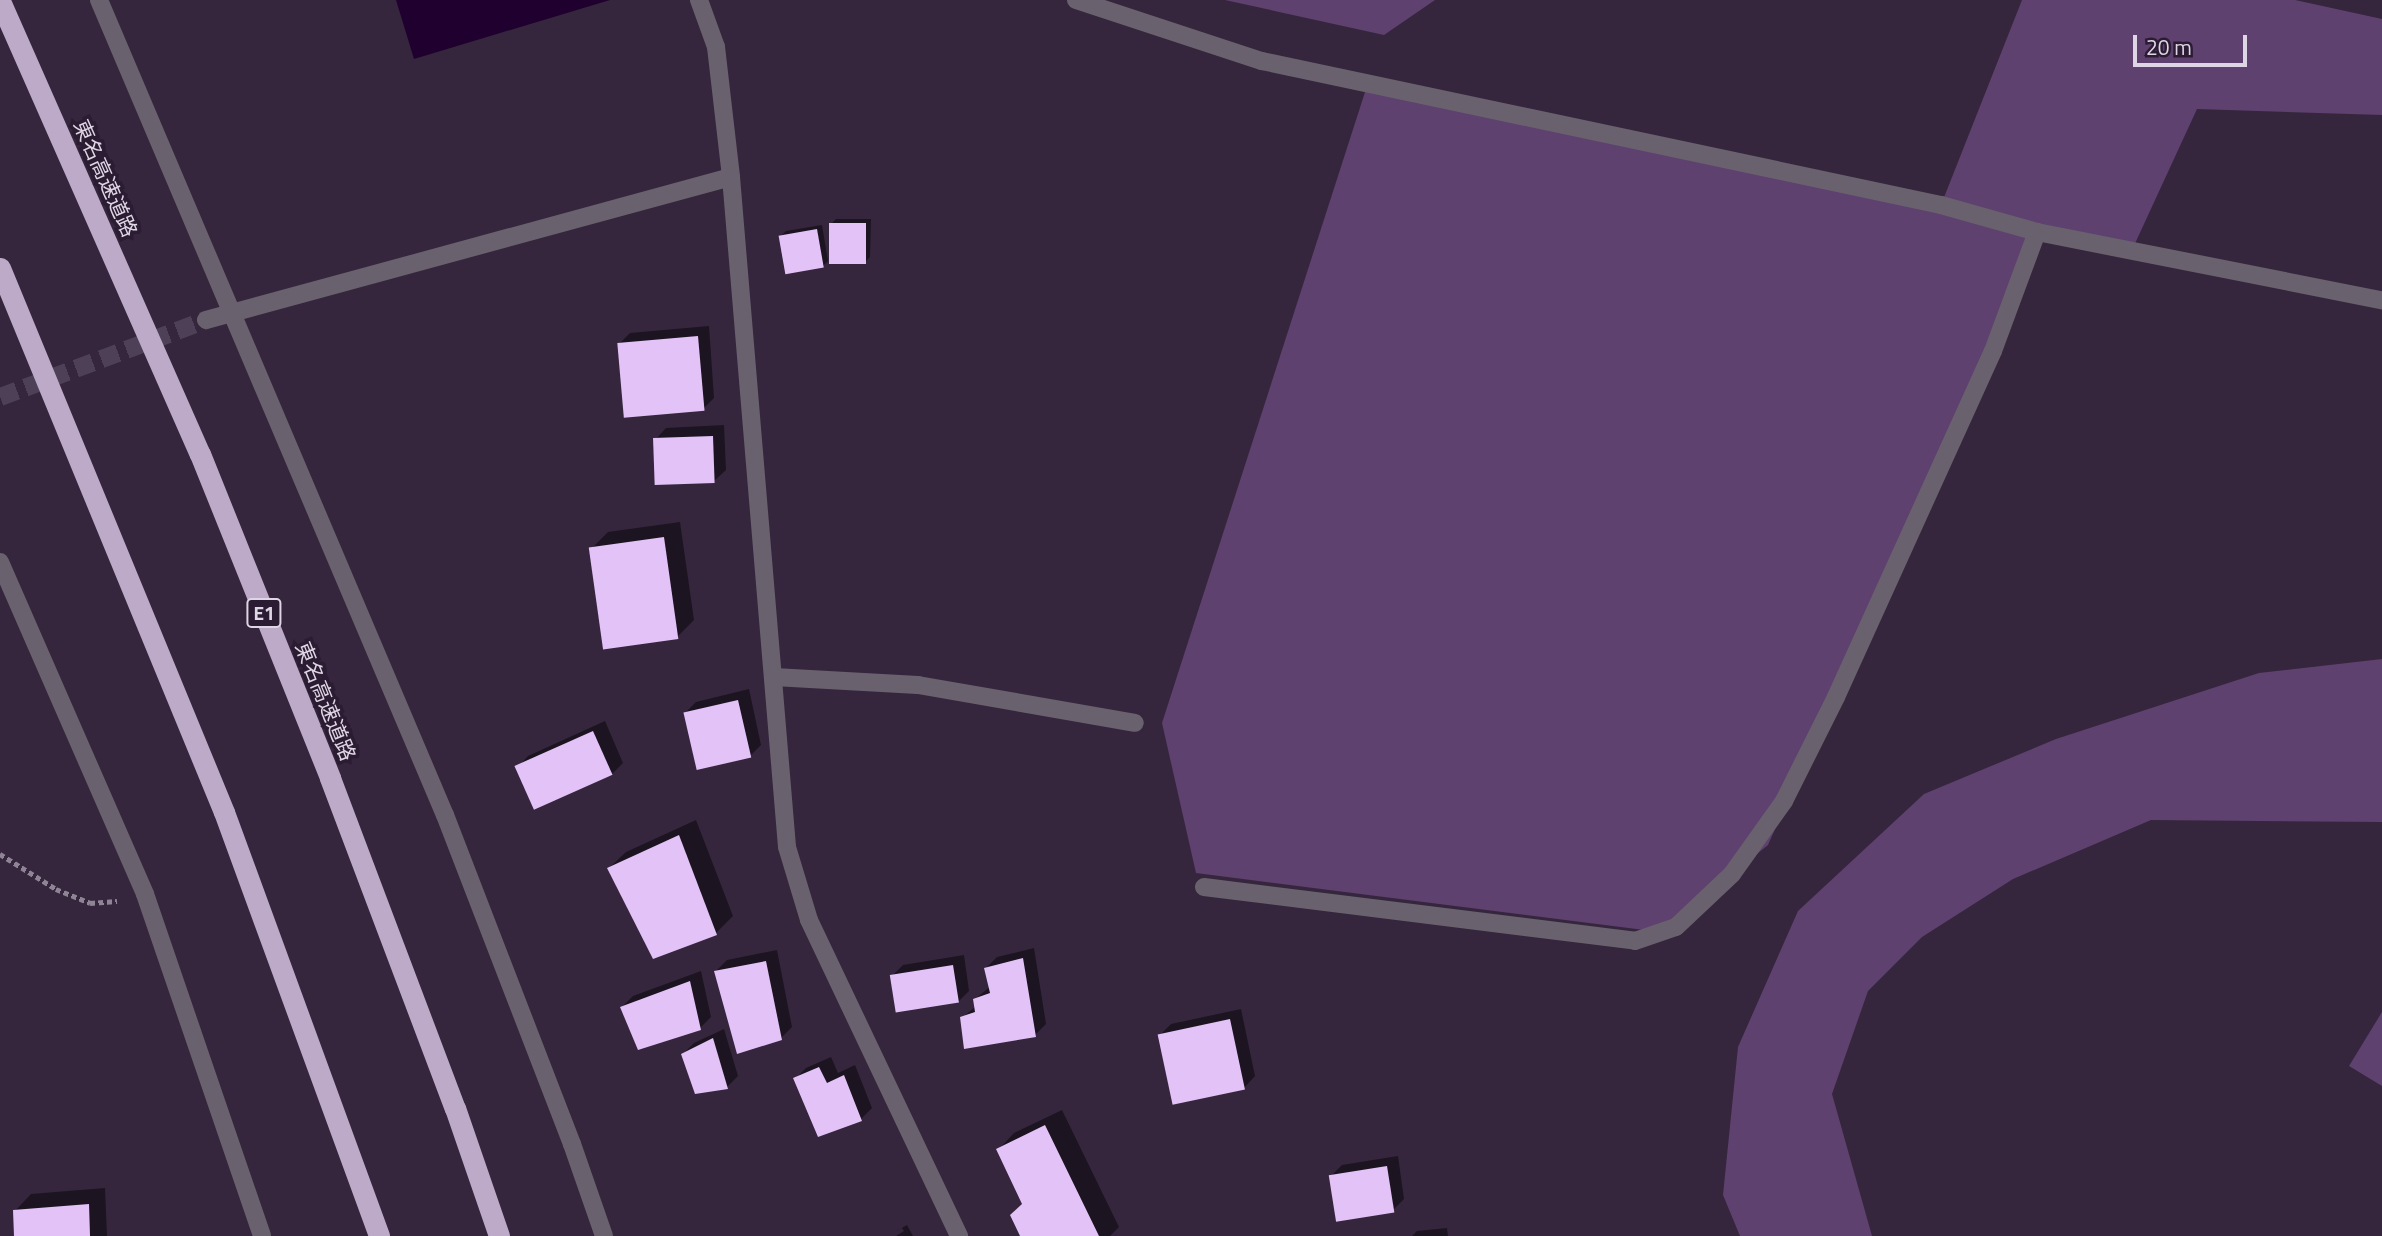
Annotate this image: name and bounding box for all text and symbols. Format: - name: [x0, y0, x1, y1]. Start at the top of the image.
- scale bar: [2137, 21, 2251, 65]
- text: 20 m: [2146, 31, 2192, 63]
- street label: 東名高速道路: [69, 115, 143, 241]
- road number: E1: [245, 598, 283, 628]
- street label: 東名高速道路: [291, 638, 361, 764]

